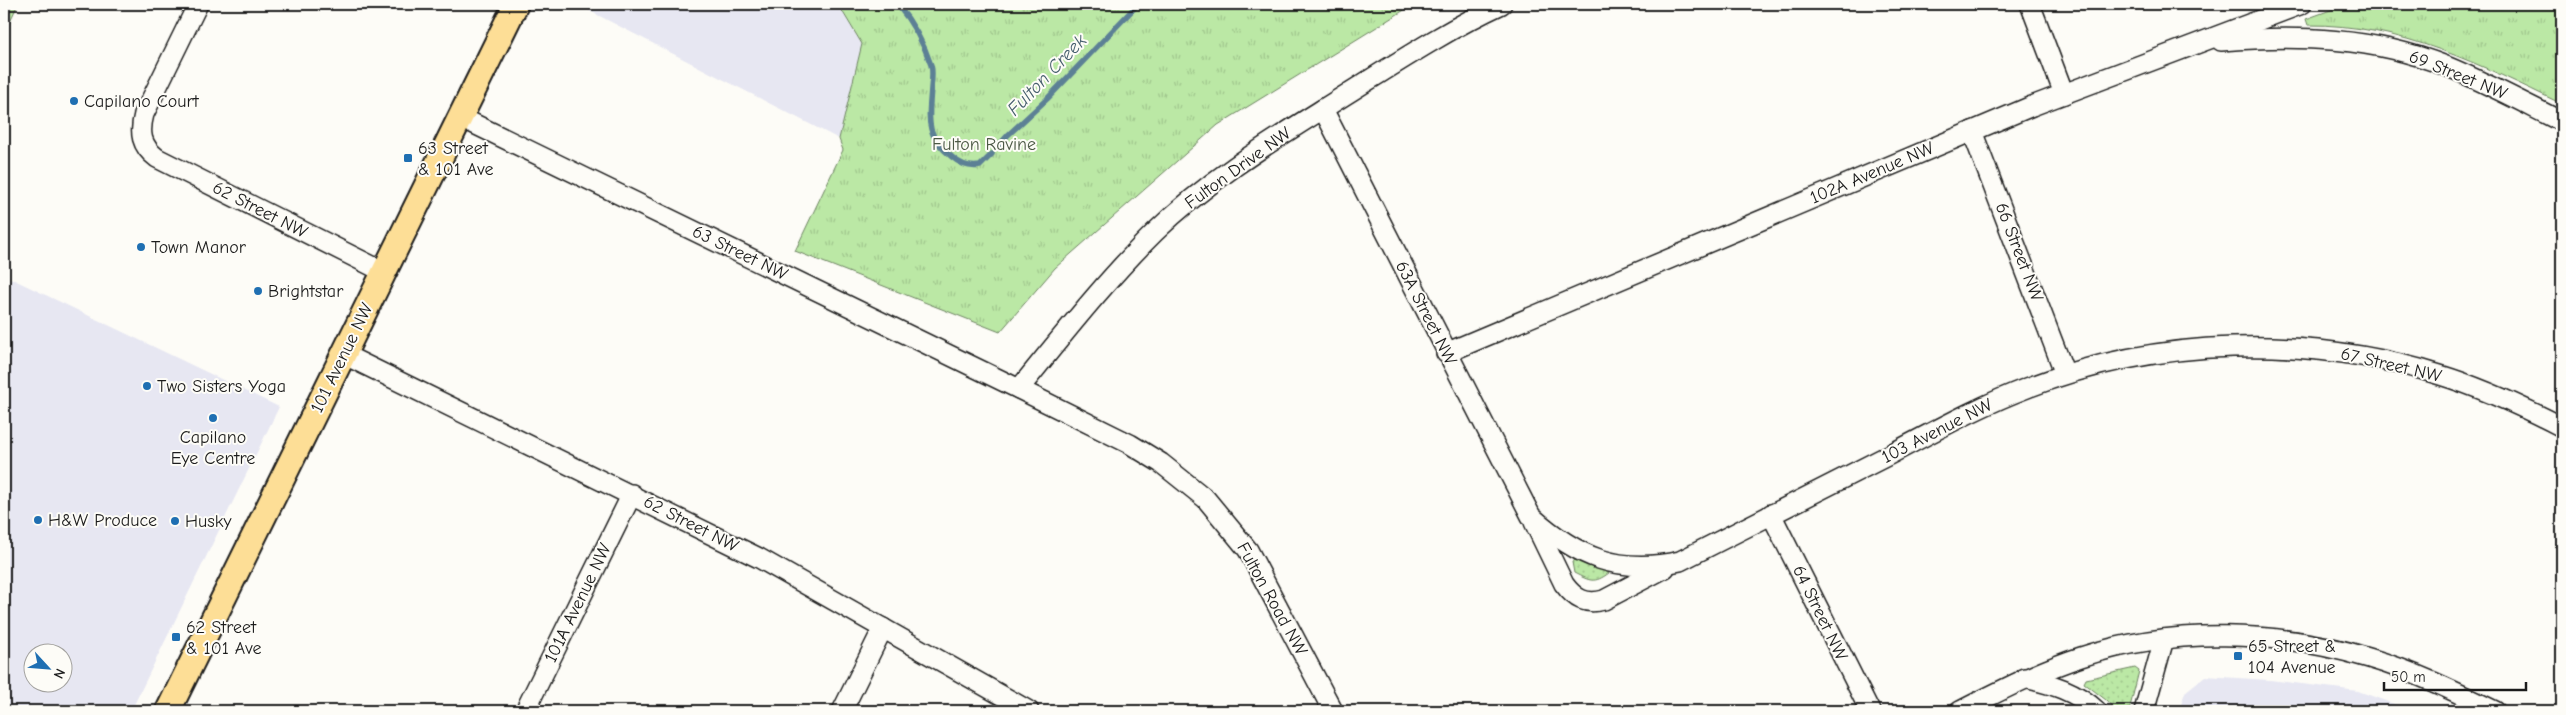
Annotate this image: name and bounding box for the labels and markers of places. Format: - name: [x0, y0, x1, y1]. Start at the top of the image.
- place label: Capilano Court: [84, 91, 200, 112]
- marker: Capilano Court: [68, 95, 80, 107]
- place label: 63 Street & 101 Ave: [418, 138, 493, 180]
- marker: 63 Street & 101 Ave: [402, 152, 414, 164]
- place label: Town Manor: [151, 237, 247, 258]
- marker: Town Manor: [135, 241, 147, 253]
- place label: Brightstar: [268, 281, 344, 302]
- marker: Brightstar: [252, 285, 264, 297]
- place label: Two Sisters Yoga: [157, 376, 286, 397]
- marker: Two Sisters Yoga: [141, 380, 153, 392]
- marker: Capilano Eye Centre: [207, 412, 219, 424]
- place label: Capilano Eye Centre: [171, 427, 255, 469]
- place label: H&W Produce: [48, 510, 157, 531]
- place label: Husky: [185, 511, 232, 532]
- marker: H&W Produce: [32, 514, 44, 526]
- marker: Husky: [169, 515, 181, 527]
- place label: 62 Street & 101 Ave: [186, 617, 261, 659]
- marker: 62 Street & 101 Ave: [170, 631, 182, 643]
- place label: 65 Street & 104 Avenue: [2248, 636, 2336, 678]
- marker: 65 Street & 104 Avenue: [2232, 650, 2244, 662]

